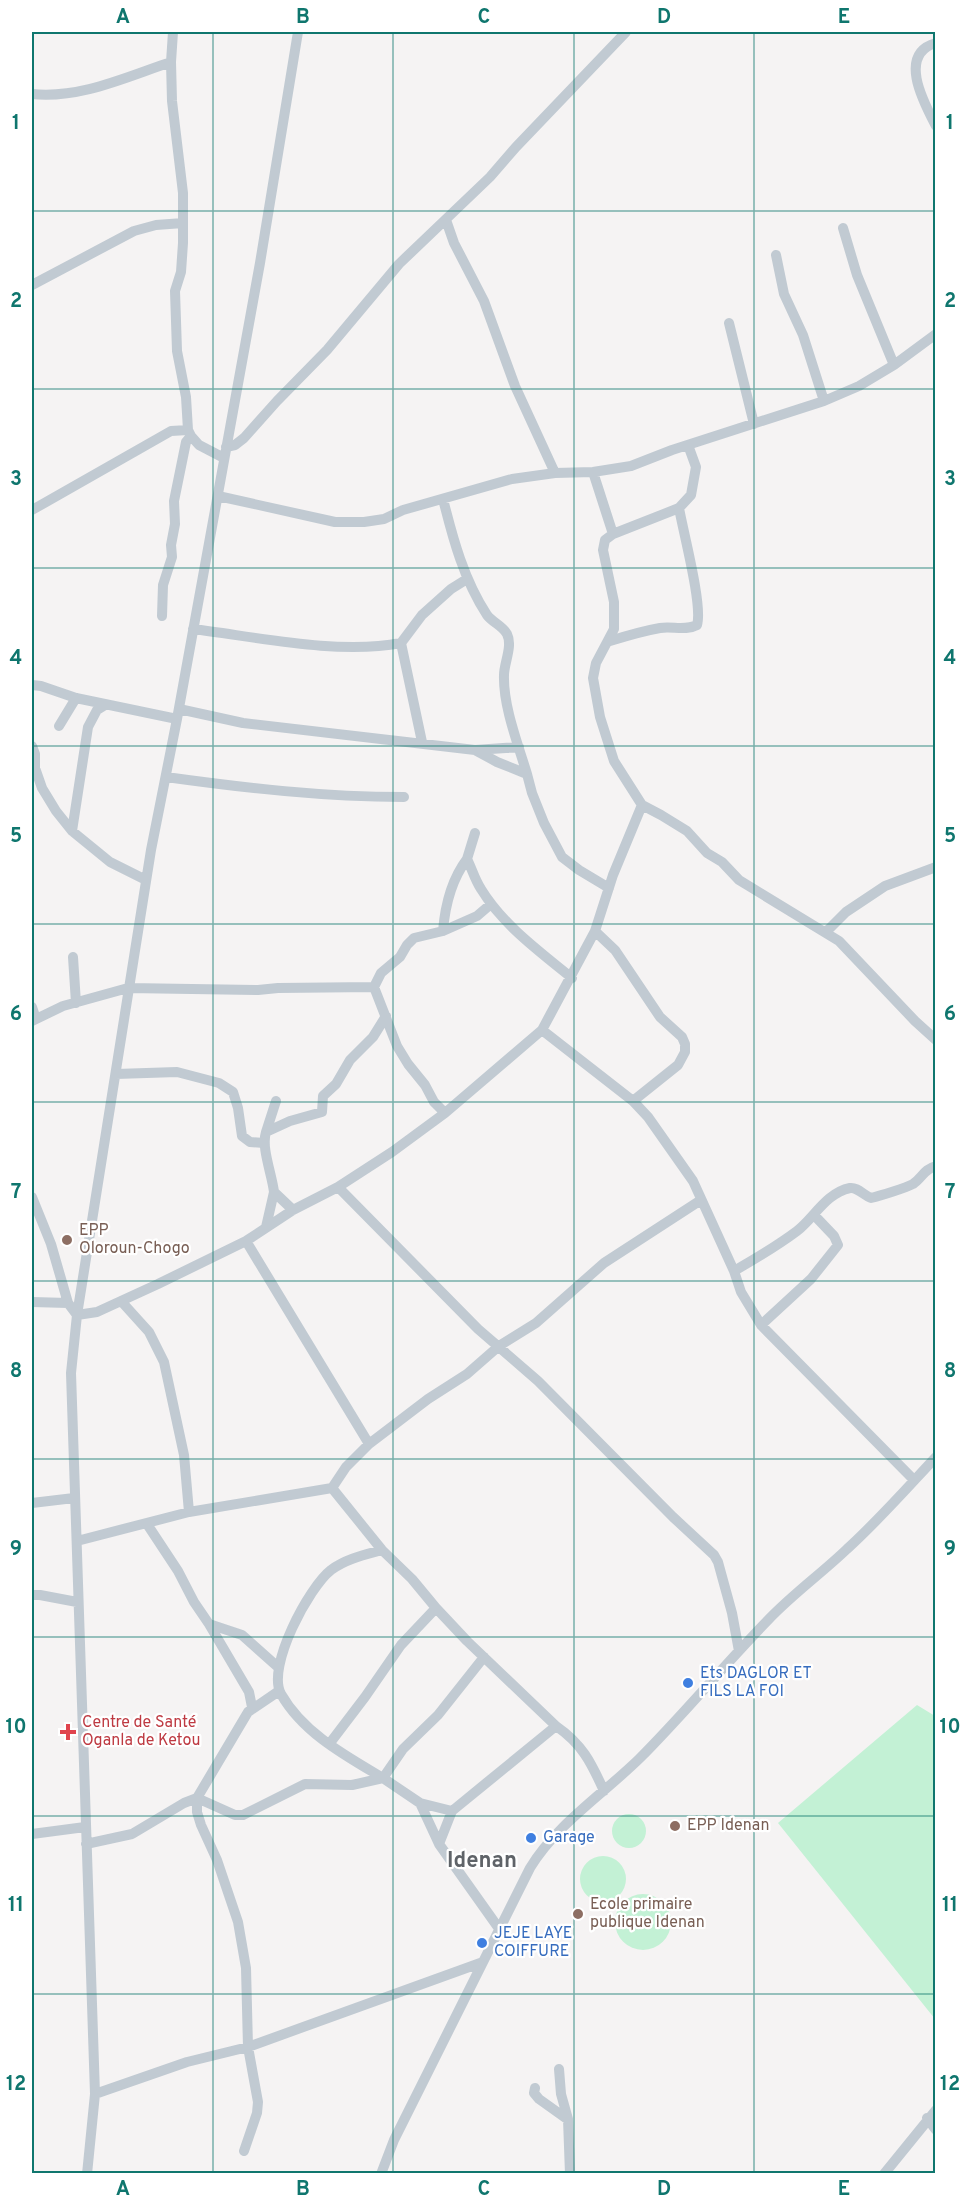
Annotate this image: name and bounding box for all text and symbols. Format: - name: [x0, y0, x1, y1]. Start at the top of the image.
- text: A: [116, 5, 130, 31]
- text: B: [296, 5, 310, 31]
- text: C: [478, 5, 490, 31]
- text: D: [657, 5, 671, 31]
- text: E: [838, 5, 850, 31]
- text: 1: [12, 111, 20, 137]
- text: 1: [946, 111, 954, 137]
- text: 2: [10, 289, 22, 315]
- text: 2: [944, 289, 956, 315]
- text: 3: [10, 467, 22, 493]
- text: 3: [944, 467, 956, 493]
- text: 4: [10, 646, 22, 672]
- text: 4: [944, 646, 956, 672]
- text: 5: [10, 824, 22, 850]
- text: 5: [944, 824, 956, 850]
- text: 6: [10, 1002, 22, 1028]
- text: 6: [944, 1002, 956, 1028]
- text: 7: [11, 1180, 21, 1206]
- text: 7: [945, 1180, 955, 1206]
- place label: EPP Oloroun-Chogo: [79, 1221, 190, 1259]
- marker: EPP Oloroun-Chogo: [60, 1233, 74, 1247]
- text: 8: [10, 1359, 22, 1385]
- text: 8: [944, 1359, 956, 1385]
- text: 9: [10, 1537, 22, 1563]
- text: 9: [944, 1537, 956, 1563]
- place label: Ets DAGLOR ET FILS LA FOI: [700, 1664, 812, 1702]
- marker: Ets DAGLOR ET FILS LA FOI: [681, 1676, 695, 1690]
- place label: Centre de Santé Oganla de Ketou: [82, 1713, 200, 1751]
- text: 10: [5, 1715, 27, 1741]
- text: 10: [939, 1715, 961, 1741]
- marker: Centre de Santé Oganla de Ketou: [59, 1723, 77, 1741]
- place label: EPP Idenan: [687, 1816, 769, 1836]
- marker: EPP Idenan: [668, 1819, 682, 1833]
- place label: Garage: [543, 1828, 595, 1848]
- marker: Garage: [524, 1831, 538, 1845]
- district label: Idenan: [447, 1848, 517, 1875]
- text: 11: [8, 1893, 24, 1919]
- text: 11: [942, 1893, 958, 1919]
- place label: Ecole primaire publique Idenan: [590, 1895, 705, 1933]
- marker: Ecole primaire publique Idenan: [571, 1907, 585, 1921]
- place label: JEJE LAYE COIFFURE: [494, 1924, 572, 1962]
- marker: JEJE LAYE COIFFURE: [475, 1936, 489, 1950]
- text: 12: [6, 2072, 26, 2098]
- text: 12: [940, 2072, 960, 2098]
- text: A: [116, 2177, 130, 2203]
- text: B: [296, 2177, 310, 2203]
- text: C: [478, 2177, 490, 2203]
- text: D: [657, 2177, 671, 2203]
- text: E: [838, 2177, 850, 2203]

